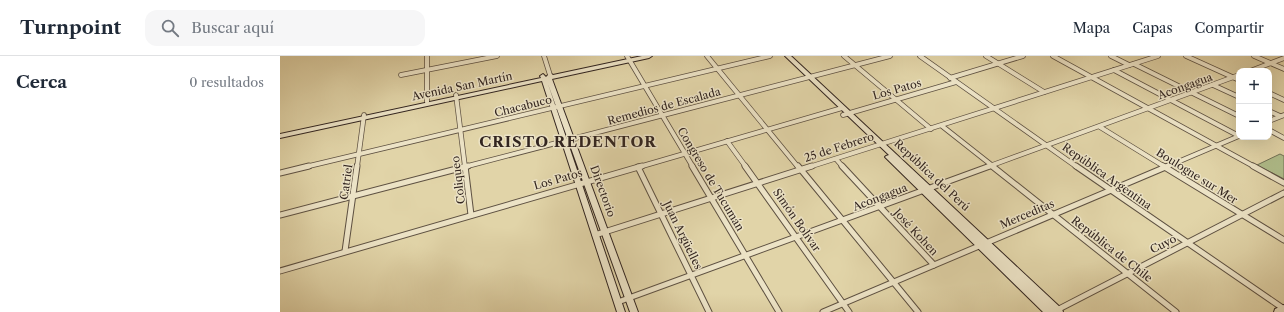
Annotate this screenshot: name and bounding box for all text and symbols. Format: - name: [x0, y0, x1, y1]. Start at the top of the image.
- search box: [145, 10, 425, 46]
- text: Turnpoint: [20, 16, 121, 39]
- icon: search: [159, 17, 181, 39]
- text: Buscar aquí: [191, 18, 274, 37]
- text: Mapa: [1073, 19, 1110, 37]
- text: Capas: [1132, 19, 1173, 37]
- text: Compartir: [1195, 19, 1264, 37]
- street label: Avenida San Martín: [409, 68, 514, 104]
- map controls: [1236, 68, 1272, 140]
- button: +: [1236, 68, 1272, 104]
- street label: Acongagua: [1155, 70, 1215, 103]
- text: Cerca: [16, 72, 67, 92]
- text: 0 resultados: [189, 74, 264, 90]
- street label: Los Patos: [871, 75, 923, 103]
- street label: Remedios de Escalada: [606, 84, 722, 128]
- street label: Chacabuco: [493, 92, 553, 120]
- button: −: [1236, 104, 1272, 140]
- street label: Congreso de Tucumán: [674, 125, 748, 234]
- street label: 25 de Febrero: [802, 129, 876, 165]
- district label: CRISTO REDENTOR: [479, 132, 657, 151]
- street label: República del Perú: [891, 136, 973, 214]
- street label: República Argentina: [1059, 140, 1155, 212]
- street label: Boulogne sur Mer: [1154, 145, 1241, 207]
- street label: Coliqueo: [448, 155, 468, 205]
- street label: Catriel: [337, 163, 356, 201]
- street label: Directorio: [587, 163, 619, 219]
- street label: Los Patos: [532, 165, 584, 193]
- street label: Acongagua: [850, 180, 909, 214]
- street label: Simón Bolívar: [770, 186, 824, 255]
- street label: Merceditas: [998, 196, 1057, 232]
- street label: Juan Argüelles: [659, 197, 706, 272]
- street label: José Kohen: [889, 204, 941, 259]
- street label: República de Chile: [1069, 213, 1155, 285]
- street label: Cuyo: [1147, 231, 1179, 257]

